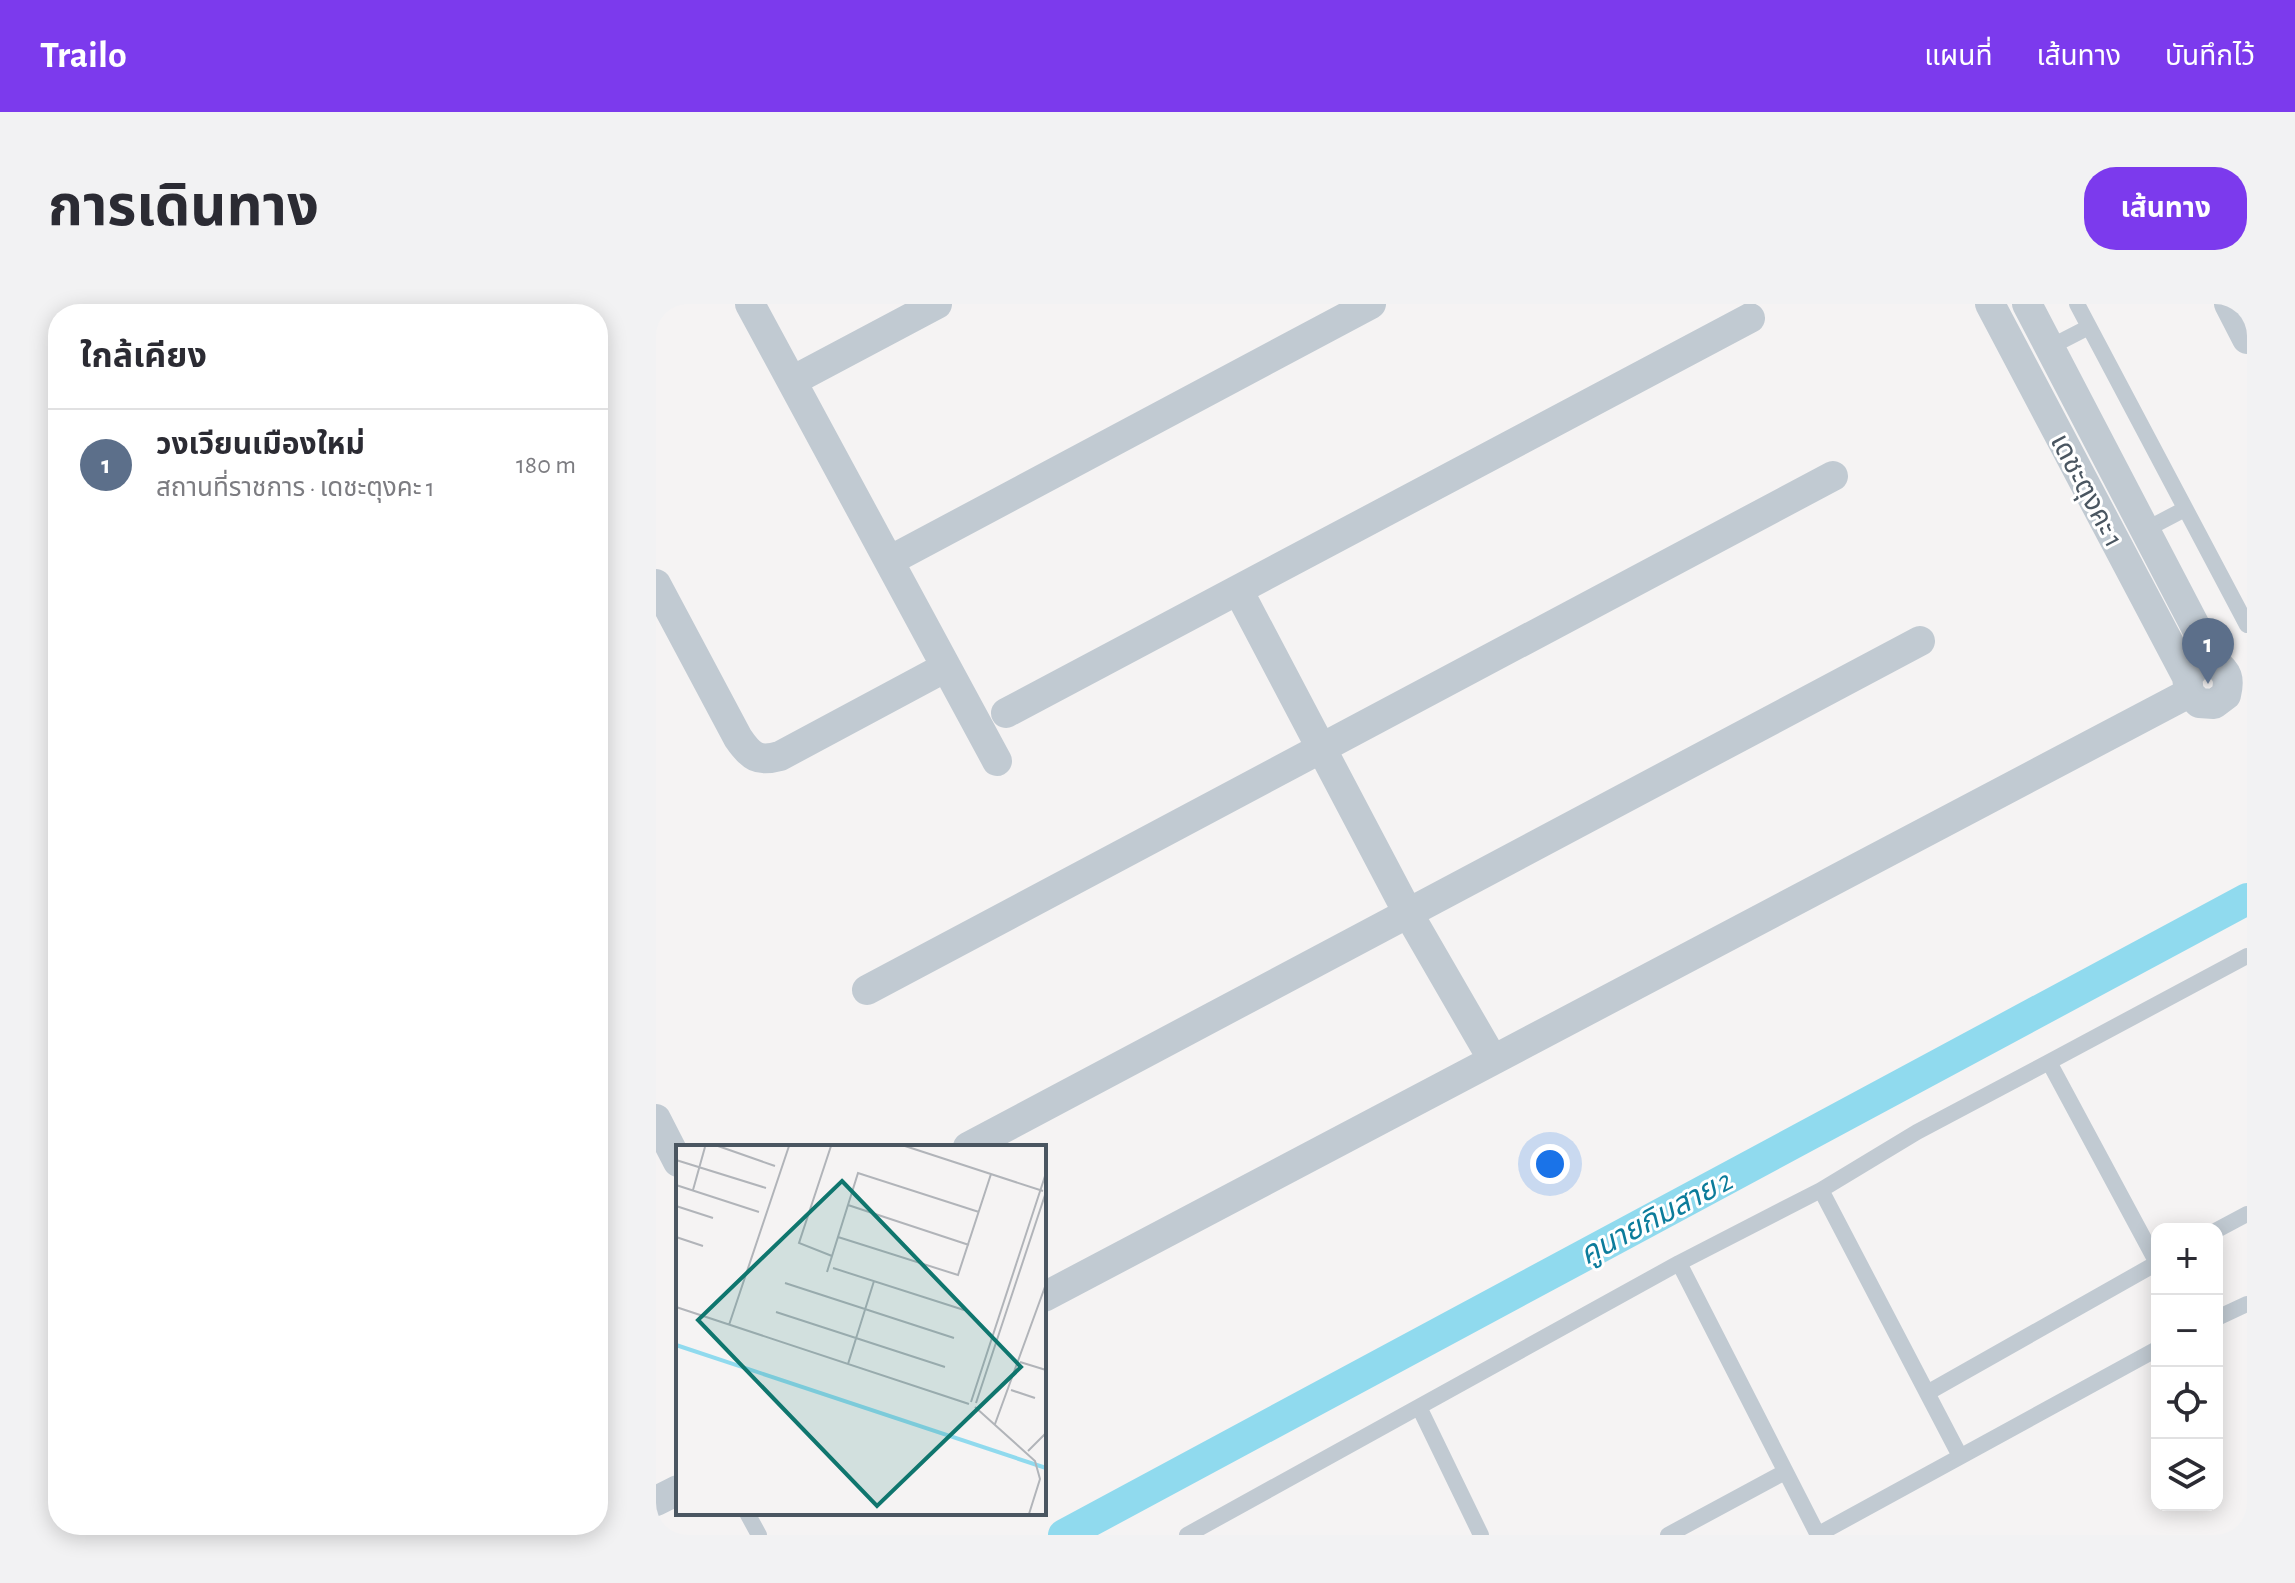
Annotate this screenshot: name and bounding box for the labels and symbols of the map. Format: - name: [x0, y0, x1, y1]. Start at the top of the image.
- street label: เดชะตุงคะ 1: [2044, 430, 2128, 553]
- pin: 1: [2182, 618, 2234, 684]
- your location: [1530, 1144, 1570, 1184]
- inset map: [676, 1145, 1046, 1515]
- water label: คูนายกิมสาย 2: [1575, 1165, 1739, 1272]

